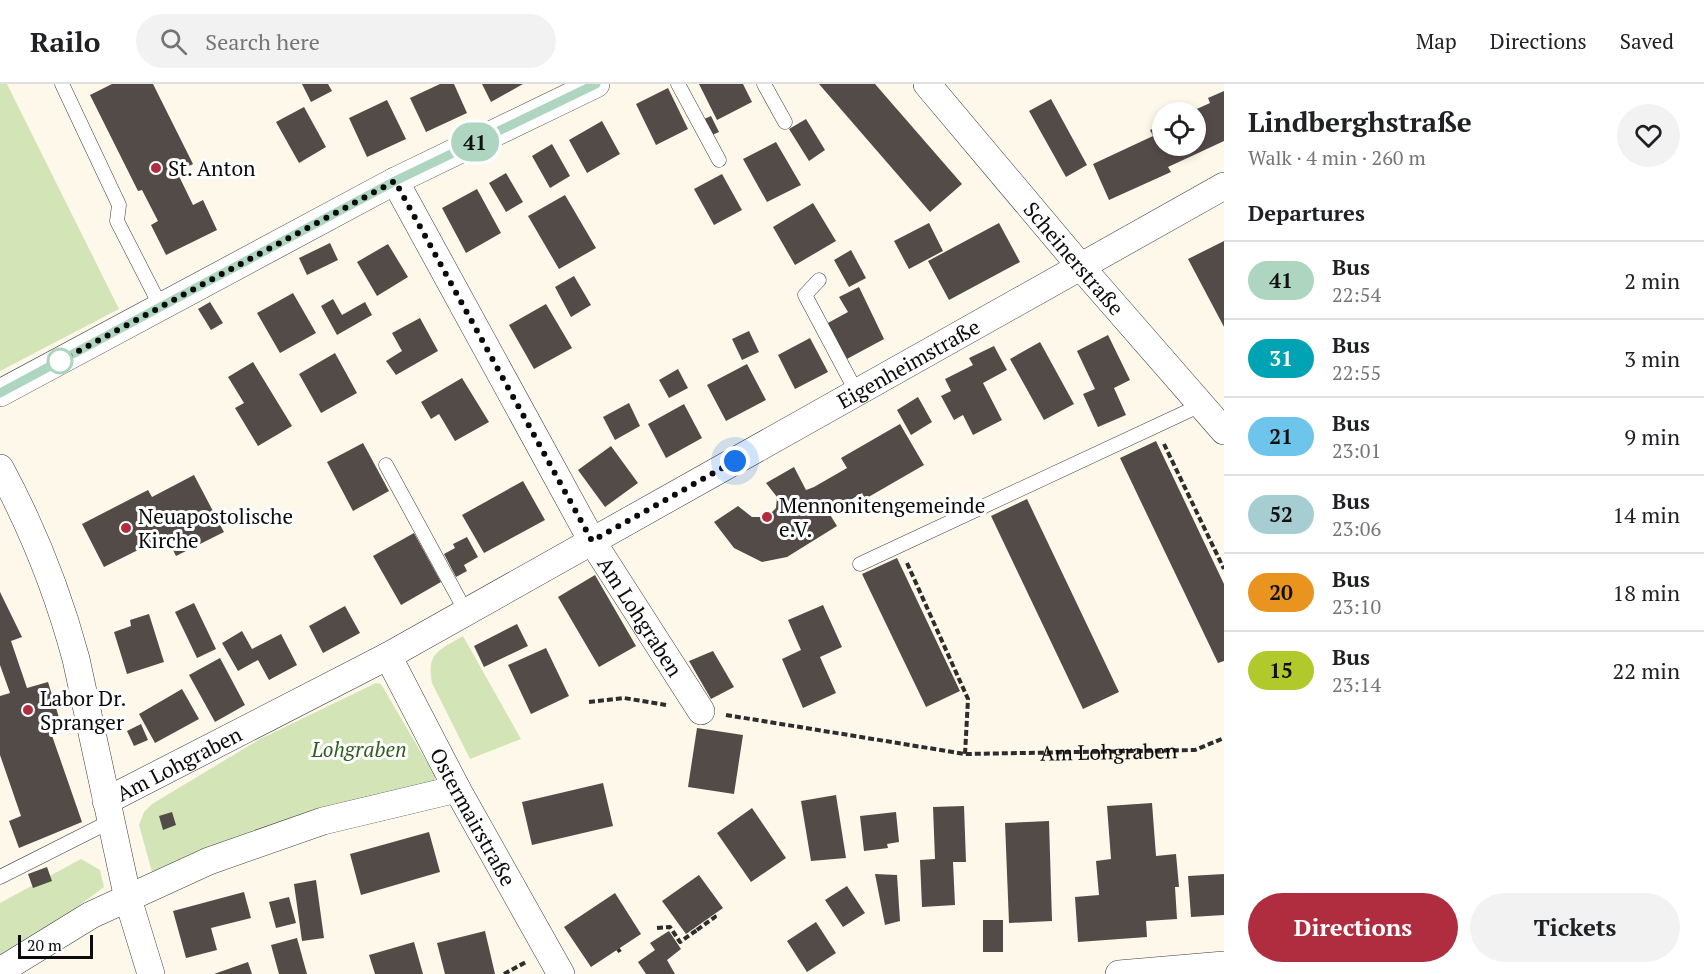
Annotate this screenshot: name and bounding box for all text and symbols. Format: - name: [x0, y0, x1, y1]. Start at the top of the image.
- search box: [136, 14, 556, 68]
- text: Railo: [30, 23, 100, 60]
- icon: search: [157, 25, 190, 58]
- text: Search here: [205, 27, 320, 56]
- text: Map: [1416, 27, 1457, 55]
- text: Directions: [1490, 27, 1587, 55]
- text: Saved: [1620, 27, 1674, 55]
- map controls: [1152, 102, 1206, 156]
- button: locate: [1152, 102, 1206, 156]
- text: Lindberghstraße: [1248, 103, 1472, 140]
- button: heart: [1617, 104, 1680, 167]
- line badge: 41: [448, 122, 502, 162]
- text: 41: [463, 128, 487, 156]
- text: Walk · 4 min · 260 m: [1248, 144, 1426, 171]
- place label: St. Anton: [168, 154, 256, 182]
- marker: St. Anton: [149, 161, 163, 175]
- street label: Scheinerstraße: [1018, 195, 1131, 321]
- text: Departures: [1248, 198, 1365, 227]
- text: Bus: [1332, 252, 1370, 281]
- text: 41: [1269, 266, 1293, 294]
- text: 2 min: [1624, 266, 1680, 295]
- text: 22:54: [1332, 281, 1381, 308]
- street label: Eigenheimstraße: [832, 312, 985, 415]
- text: Bus: [1332, 330, 1370, 359]
- text: 31: [1269, 344, 1293, 372]
- text: 3 min: [1624, 344, 1680, 373]
- unlabelled marker: [47, 348, 73, 374]
- text: 22:55: [1332, 359, 1381, 386]
- text: Bus: [1332, 408, 1370, 437]
- text: 21: [1269, 422, 1293, 450]
- text: 9 min: [1624, 422, 1680, 451]
- text: 23:01: [1332, 437, 1381, 464]
- your location: [720, 446, 750, 476]
- text: Bus: [1332, 486, 1370, 515]
- place label: Mennonitengemeinde e.V.: [779, 491, 985, 543]
- text: 52: [1269, 500, 1293, 528]
- text: 14 min: [1613, 500, 1680, 529]
- place label: Neuapostolische Kirche: [138, 502, 293, 554]
- marker: Mennonitengemeinde e.V.: [760, 510, 774, 524]
- text: 23:06: [1332, 515, 1381, 542]
- marker: Neuapostolische Kirche: [119, 521, 133, 535]
- street label: Am Lohgraben: [592, 551, 689, 682]
- text: Bus: [1332, 564, 1370, 593]
- text: 20: [1269, 578, 1293, 606]
- text: 18 min: [1613, 578, 1680, 607]
- text: 23:10: [1332, 593, 1381, 620]
- text: Bus: [1332, 642, 1370, 671]
- text: 15: [1269, 656, 1293, 684]
- text: 22 min: [1613, 656, 1680, 685]
- text: 23:14: [1332, 671, 1381, 698]
- place label: Labor Dr. Spranger: [40, 684, 126, 736]
- marker: Labor Dr. Spranger: [21, 703, 35, 717]
- street label: Am Lohgraben: [111, 719, 247, 807]
- park label: Lohgraben: [310, 735, 407, 763]
- street label: Am Lohgraben: [1040, 736, 1178, 767]
- street label: Ostermairstraße: [424, 743, 523, 891]
- button: Directions: [1248, 893, 1458, 962]
- button: Tickets: [1470, 893, 1680, 962]
- scale bar: [18, 932, 93, 960]
- text: 20 m: [27, 934, 62, 956]

